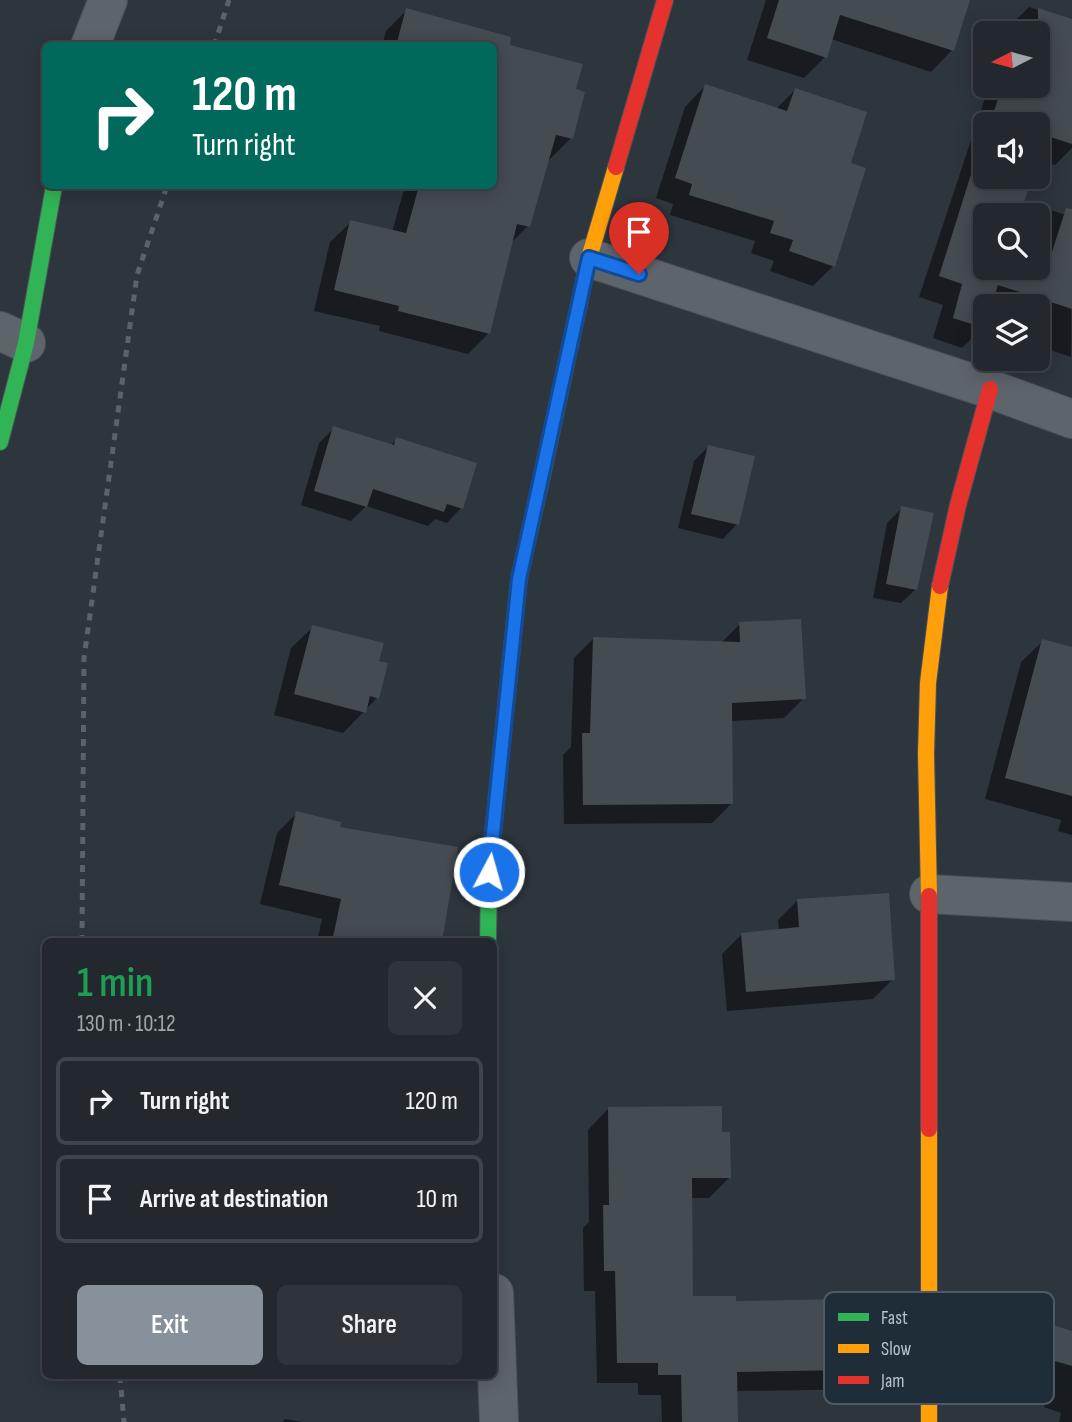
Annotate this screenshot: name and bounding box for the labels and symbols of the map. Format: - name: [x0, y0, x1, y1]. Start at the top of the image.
- north arrow: [973, 21, 1050, 98]
- pin: [609, 202, 669, 274]
- position arrow: [452, 835, 526, 909]
- legend: [824, 1292, 1054, 1404]
- text: Fast: [881, 1307, 908, 1330]
- text: Slow: [881, 1338, 911, 1361]
- text: Jam: [880, 1370, 904, 1393]

